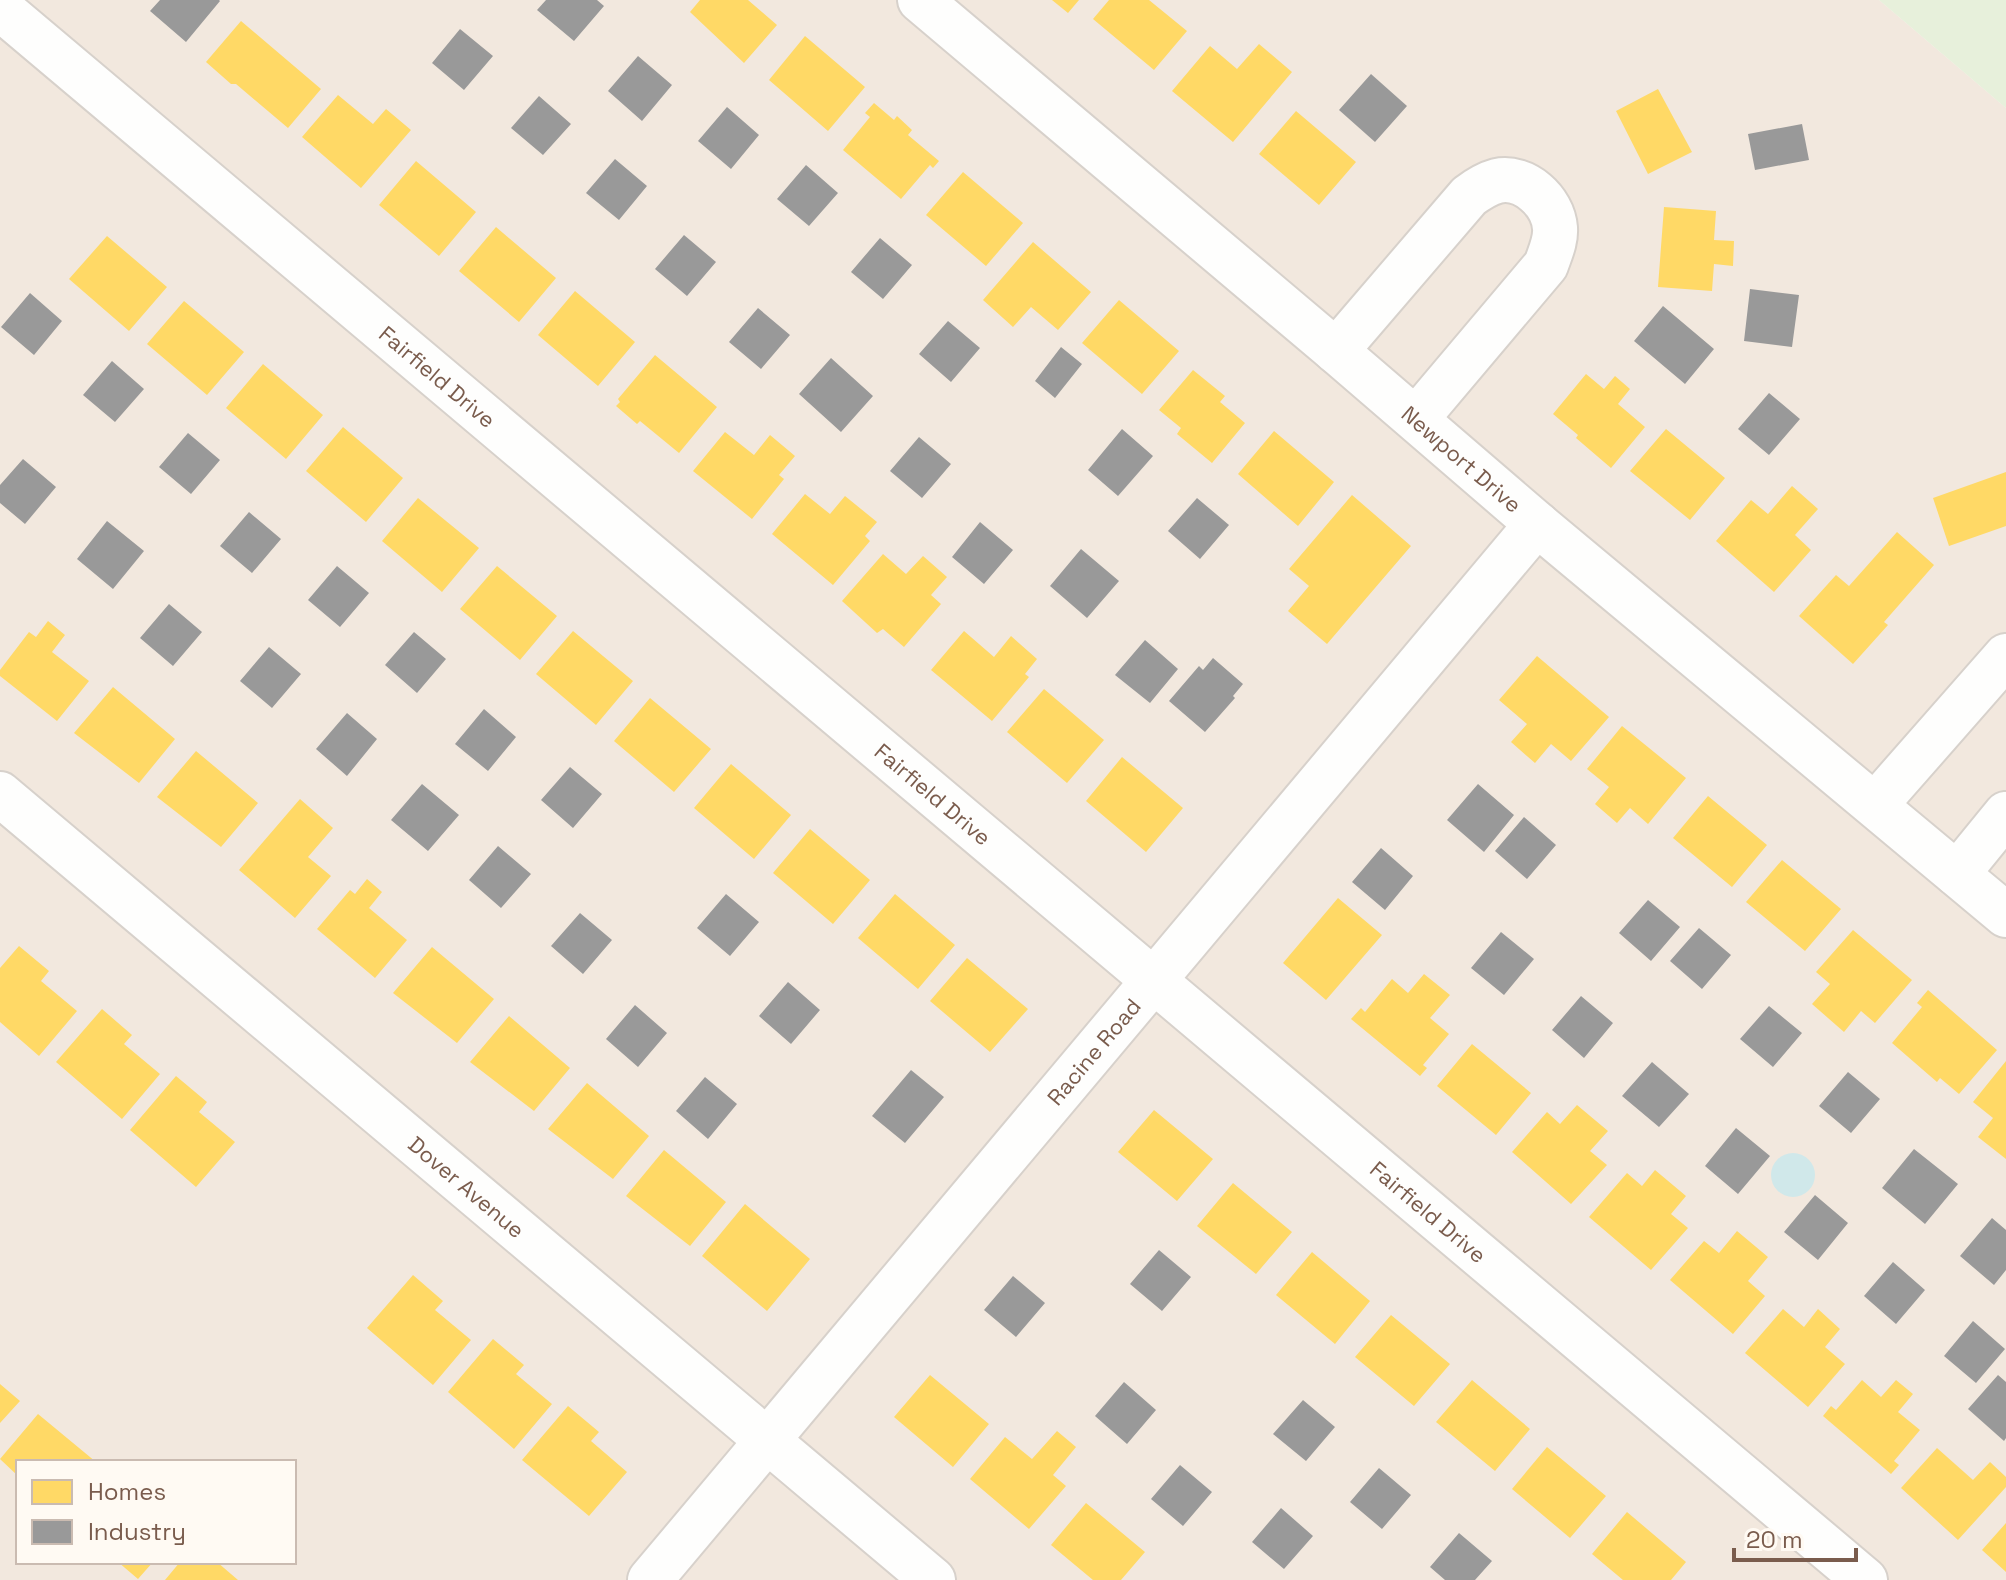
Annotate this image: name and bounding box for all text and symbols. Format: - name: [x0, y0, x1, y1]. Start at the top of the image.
- street label: Fairfield Drive: [373, 320, 501, 434]
- street label: Newport Drive: [1396, 400, 1527, 519]
- street label: Fairfield Drive: [869, 737, 997, 851]
- street label: Racine Road: [1041, 992, 1147, 1111]
- street label: Dover Avenue: [403, 1130, 530, 1244]
- street label: Fairfield Drive: [1364, 1155, 1492, 1269]
- legend: [16, 1460, 296, 1564]
- text: Homes: [88, 1476, 166, 1507]
- scale bar: [1734, 1512, 1856, 1562]
- text: Industry: [88, 1516, 186, 1547]
- text: 20 m: [1746, 1524, 1803, 1555]

